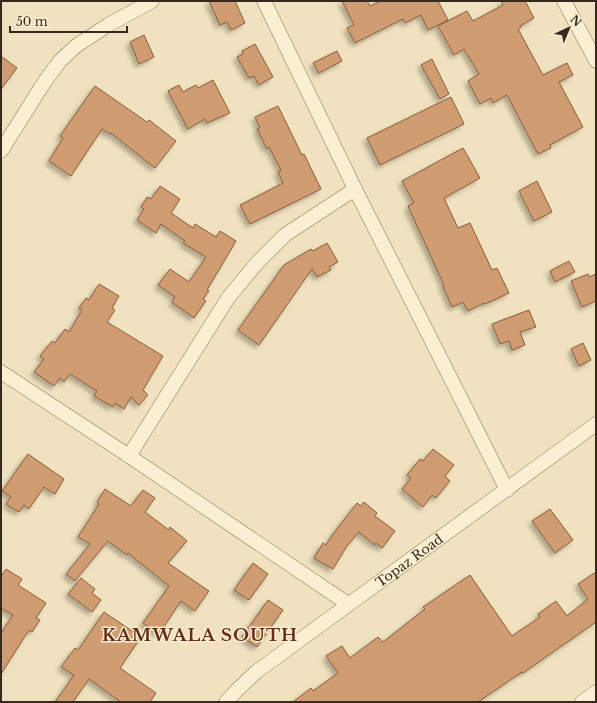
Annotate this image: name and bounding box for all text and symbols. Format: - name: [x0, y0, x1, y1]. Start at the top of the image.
- scale bar: [10, 8, 127, 34]
- north arrow: [549, 8, 589, 48]
- text: N: [567, 12, 585, 30]
- text: 50 m: [16, 14, 48, 29]
- street label: Topaz Road: [372, 530, 447, 591]
- district label: KAMWALA SOUTH: [102, 625, 298, 646]

